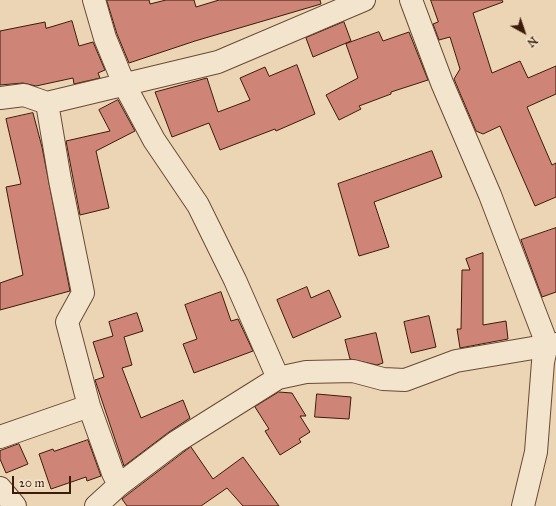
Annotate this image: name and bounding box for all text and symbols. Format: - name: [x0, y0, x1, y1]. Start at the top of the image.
- north arrow: [504, 12, 544, 52]
- text: N: [524, 34, 540, 50]
- scale bar: [14, 468, 73, 494]
- text: 20 m: [19, 476, 45, 490]

